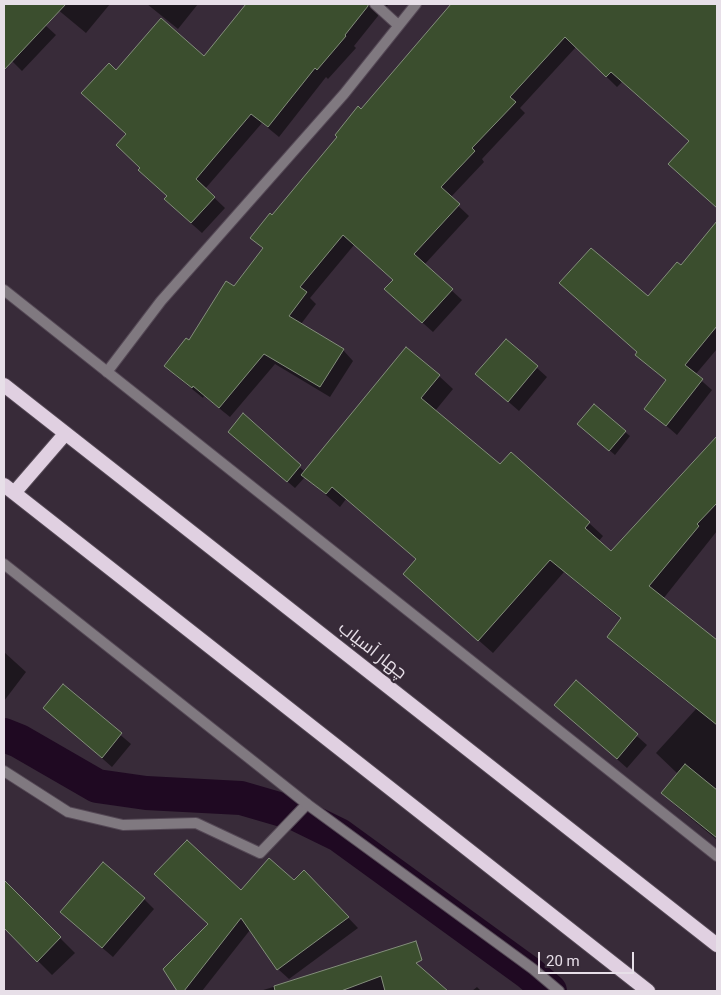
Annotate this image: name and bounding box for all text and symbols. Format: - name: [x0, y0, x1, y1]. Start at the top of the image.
- street label: چهار آسیاب: [333, 618, 411, 684]
- scale bar: [541, 942, 637, 974]
- text: 20 m: [546, 952, 580, 970]

